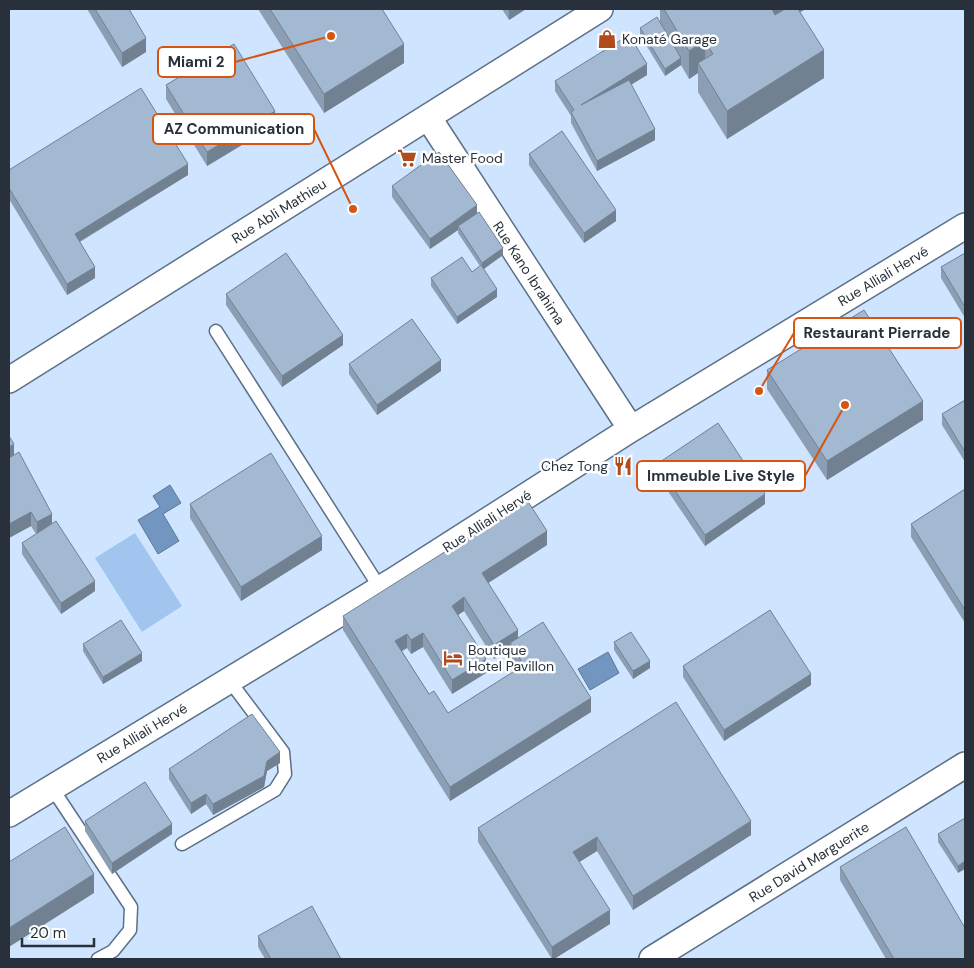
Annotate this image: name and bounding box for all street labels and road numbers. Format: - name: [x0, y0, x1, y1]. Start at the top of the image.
- street label: Rue Abli Mathieu: [228, 175, 330, 247]
- street label: Rue Kano Ibrahima: [489, 218, 569, 328]
- street label: Rue Alliali Hervé: [834, 242, 932, 310]
- street label: Rue Alliali Hervé: [439, 486, 535, 556]
- street label: Rue Alliali Hervé: [93, 699, 191, 767]
- street label: Rue David Marguerite: [746, 818, 872, 906]

